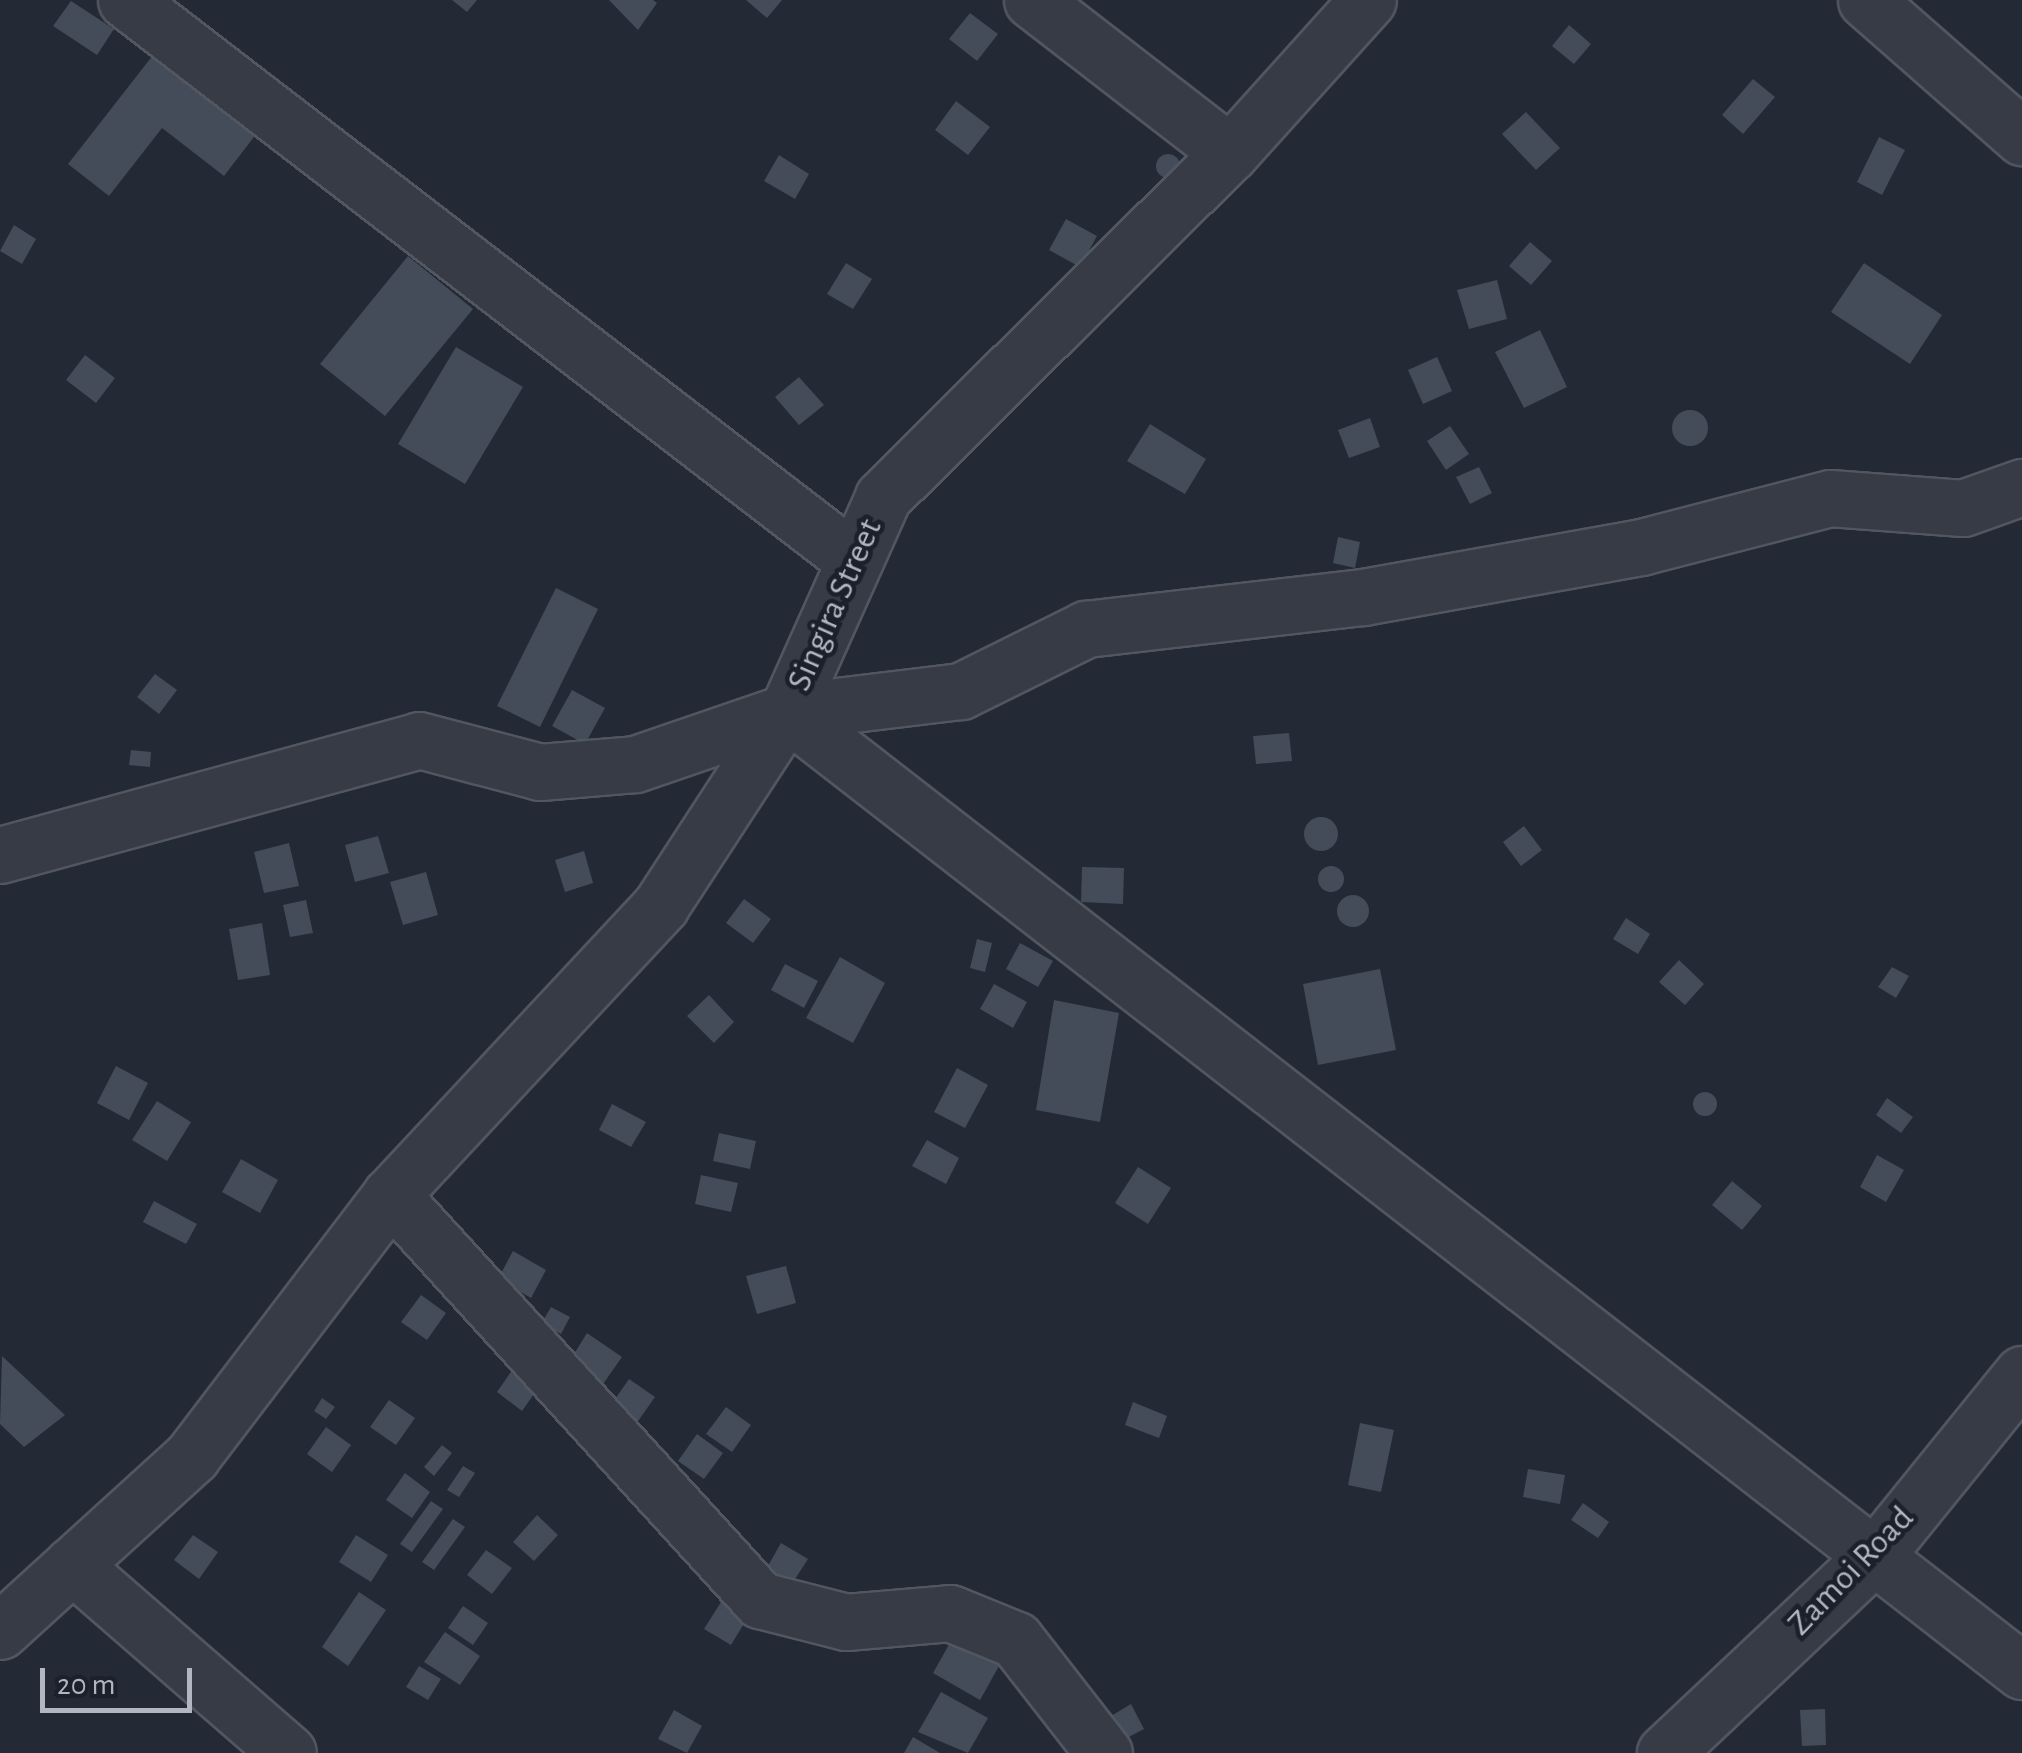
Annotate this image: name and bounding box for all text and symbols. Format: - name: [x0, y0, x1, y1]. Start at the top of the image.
- street label: Singira Street: [778, 512, 892, 698]
- street label: Zamoi Road: [1779, 1498, 1923, 1644]
- scale bar: [45, 1648, 198, 1710]
- text: 20 m: [57, 1670, 115, 1700]

